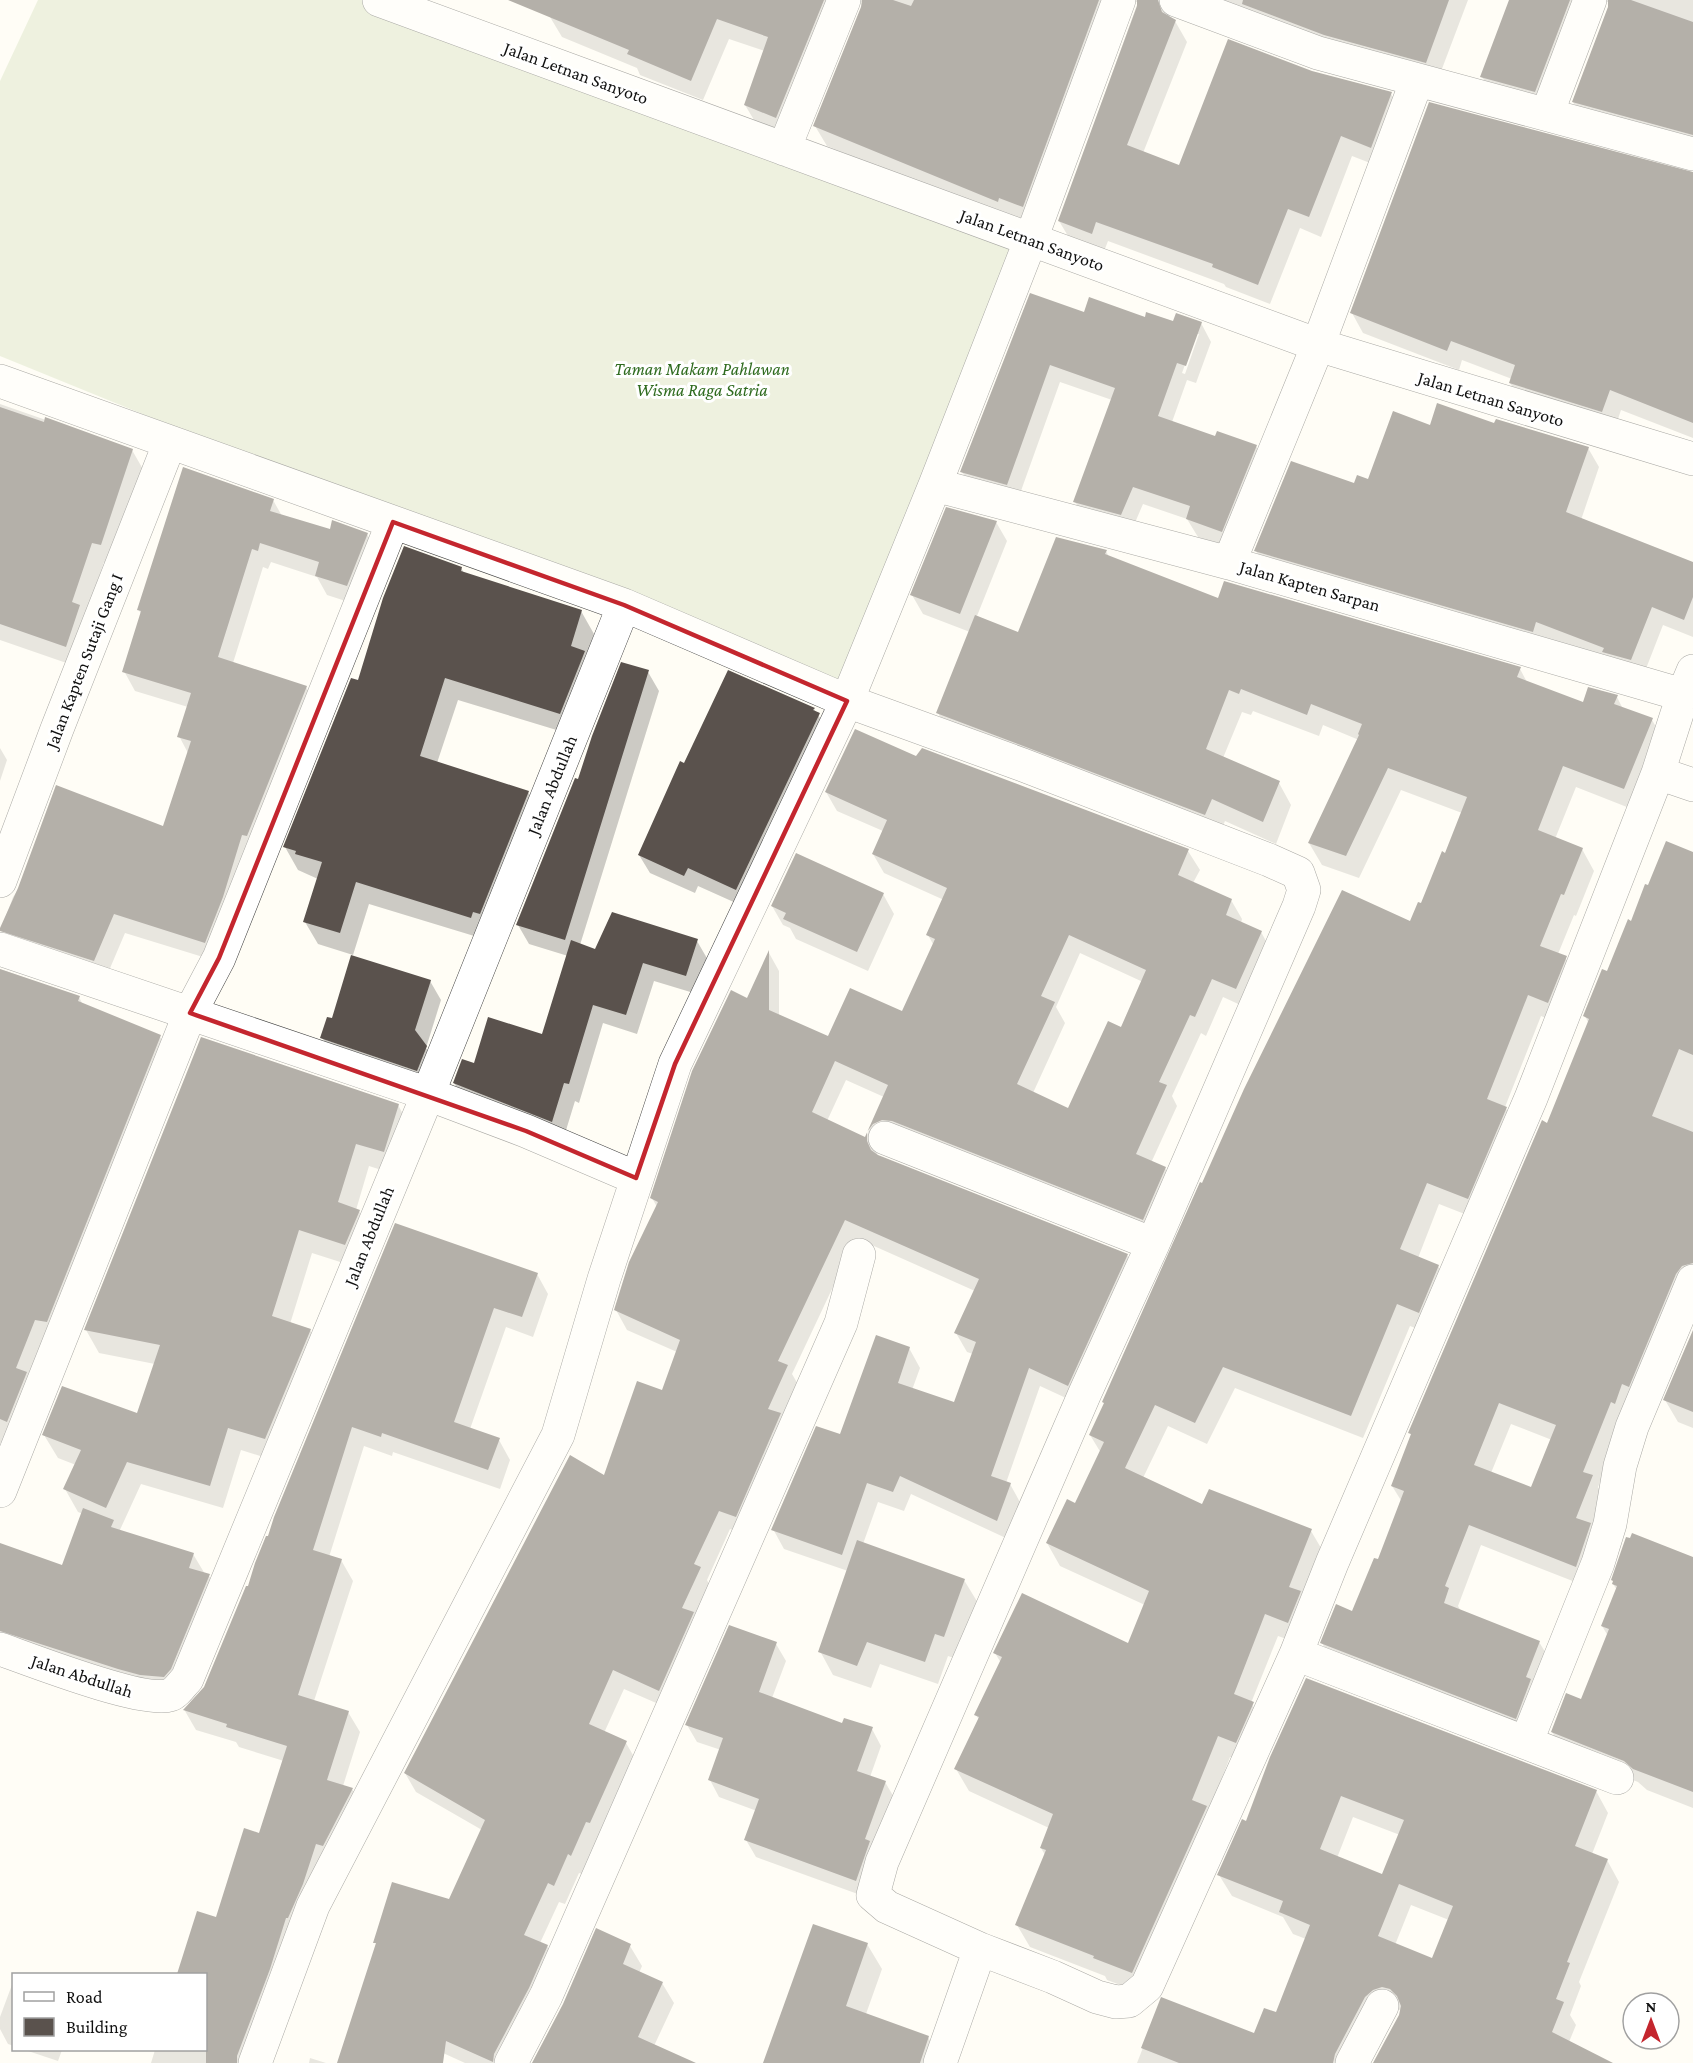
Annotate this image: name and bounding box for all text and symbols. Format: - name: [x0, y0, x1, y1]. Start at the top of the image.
- street label: Jalan Letnan Sanyoto: [499, 37, 651, 108]
- street label: Jalan Letnan Sanyoto: [955, 204, 1107, 275]
- park label: Taman Makam Pahlawan Wisma Raga Satria: [614, 359, 790, 400]
- street label: Jalan Letnan Sanyoto: [1414, 367, 1567, 431]
- street label: Jalan Kapten Sarpan: [1236, 556, 1383, 616]
- street label: Jalan Kapten Sutaji Gang I: [41, 571, 128, 754]
- street label: Jalan Abdullah: [522, 732, 581, 840]
- street label: Jalan Abdullah: [339, 1183, 398, 1291]
- street label: Jalan Abdullah: [27, 1650, 136, 1702]
- legend: [12, 1973, 207, 2051]
- text: Road: [66, 1987, 103, 2007]
- north arrow: [1621, 1991, 1681, 2051]
- text: N: [1646, 1998, 1657, 2015]
- text: Building: [66, 2017, 128, 2037]

